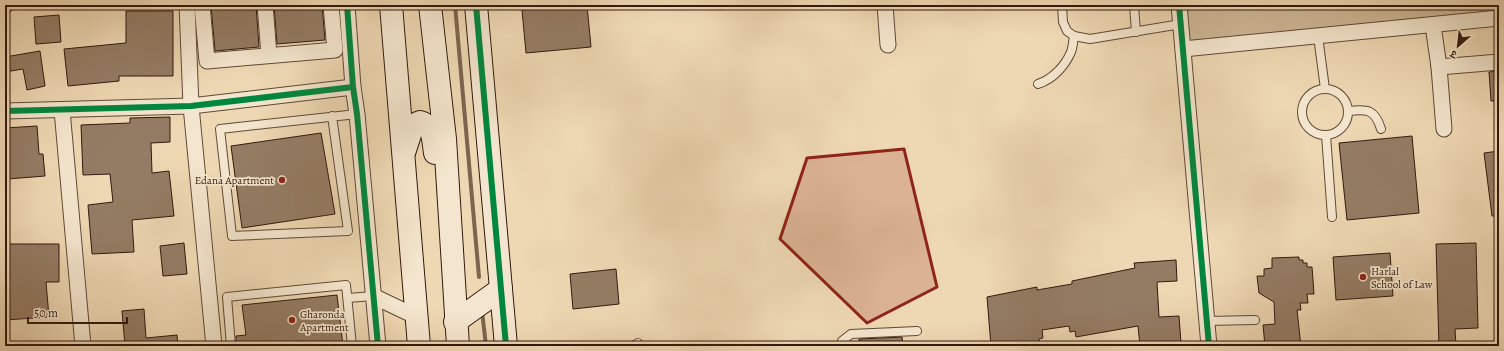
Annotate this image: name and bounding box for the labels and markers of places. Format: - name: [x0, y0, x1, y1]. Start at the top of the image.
- place label: Edana Apartment: [195, 173, 274, 188]
- marker: Edana Apartment: [277, 175, 287, 185]
- place label: Harlal School of Law: [1371, 264, 1433, 292]
- marker: Harlal School of Law: [1358, 272, 1368, 282]
- place label: Gharonda Apartment: [299, 307, 349, 335]
- marker: Gharonda Apartment: [287, 315, 297, 325]

